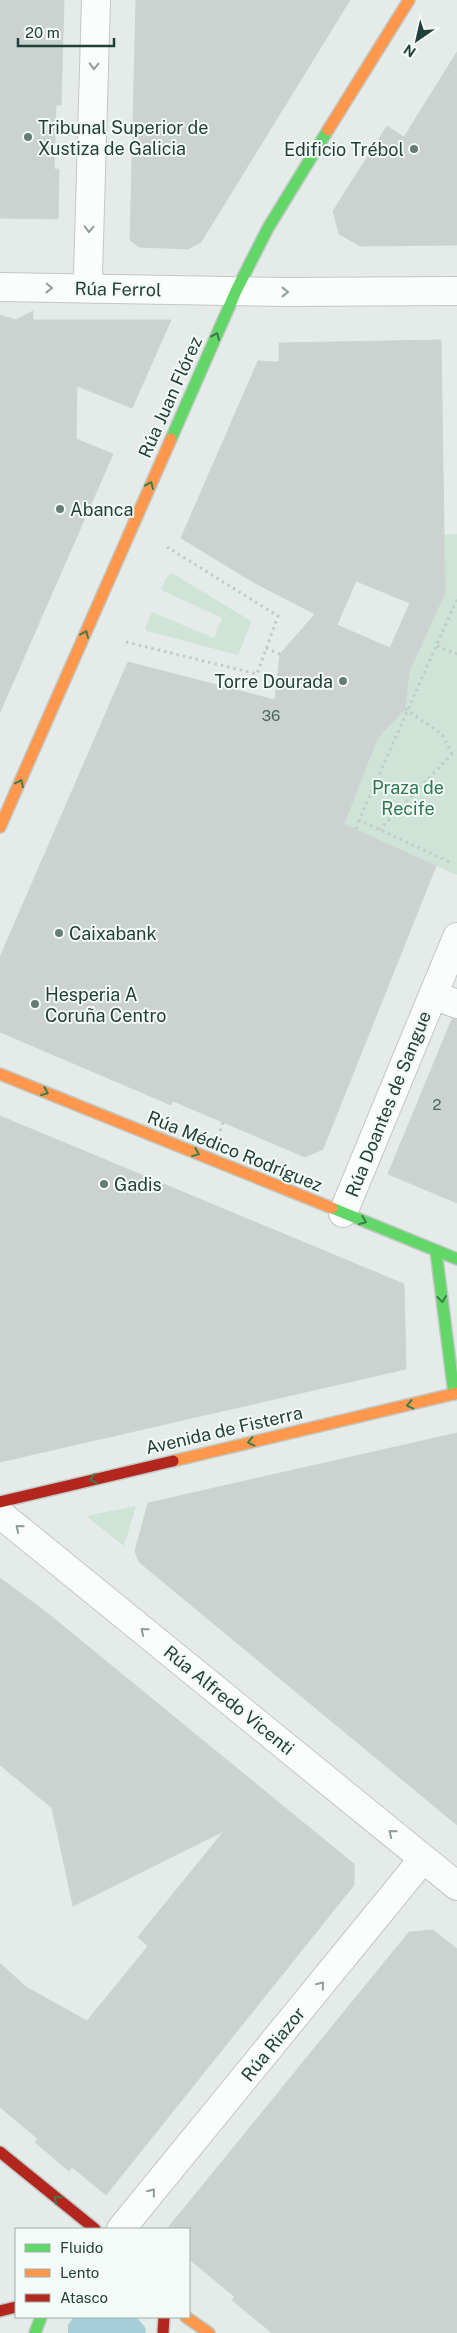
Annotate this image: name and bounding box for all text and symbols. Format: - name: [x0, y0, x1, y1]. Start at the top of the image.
- scale bar: [18, 15, 114, 47]
- north arrow: [392, 15, 442, 65]
- text: 20 m: [25, 24, 60, 41]
- text: N: [401, 41, 419, 60]
- one-way arrow: [89, 62, 99, 70]
- place label: Tribunal Superior de Xustiza de Galicia: [38, 117, 208, 159]
- marker: Tribunal Superior de Xustiza de Galicia: [22, 131, 34, 143]
- place label: Edificio Trébol: [284, 139, 404, 160]
- marker: Edificio Trébol: [408, 143, 420, 155]
- one-way arrow: [84, 225, 95, 233]
- street label: Rúa Ferrol: [74, 278, 162, 300]
- one-way arrow: [45, 283, 53, 293]
- one-way arrow: [281, 287, 289, 297]
- one-way arrow: [209, 332, 220, 341]
- street label: Rúa Juan Flórez: [134, 333, 206, 461]
- one-way arrow: [144, 481, 155, 490]
- place label: Abanca: [70, 499, 133, 520]
- marker: Abanca: [54, 503, 66, 515]
- one-way arrow: [79, 630, 90, 639]
- place label: Torre Dourada: [214, 671, 333, 692]
- marker: Torre Dourada: [337, 675, 349, 687]
- house number: 36: [262, 707, 280, 724]
- park label: Praza de Recife: [372, 777, 444, 819]
- one-way arrow: [13, 779, 23, 788]
- place label: Caixabank: [69, 923, 157, 944]
- marker: Caixabank: [53, 927, 65, 939]
- place label: Hesperia A Coruña Centro: [45, 984, 166, 1026]
- marker: Hesperia A Coruña Centro: [29, 998, 41, 1010]
- street label: Rúa Doantes de Sangue: [341, 1008, 435, 1200]
- one-way arrow: [40, 1086, 49, 1097]
- house number: 2: [433, 1096, 442, 1113]
- street label: Rúa Médico Rodríguez: [145, 1106, 325, 1196]
- one-way arrow: [191, 1147, 200, 1158]
- place label: Gadis: [114, 1174, 162, 1195]
- marker: Gadis: [98, 1178, 110, 1190]
- one-way arrow: [358, 1216, 366, 1226]
- one-way arrow: [436, 1296, 447, 1304]
- one-way arrow: [405, 1399, 414, 1410]
- street label: Avenida de Fisterra: [144, 1402, 304, 1458]
- one-way arrow: [247, 1436, 256, 1447]
- one-way arrow: [89, 1473, 98, 1484]
- one-way arrow: [15, 1525, 24, 1534]
- one-way arrow: [141, 1627, 150, 1636]
- street label: Rúa Alfredo Vicenti: [160, 1641, 298, 1759]
- one-way arrow: [389, 1831, 398, 1839]
- one-way arrow: [316, 1981, 325, 1990]
- street label: Rúa Riazor: [237, 2003, 309, 2085]
- one-way arrow: [146, 2188, 155, 2197]
- one-way arrow: [54, 2196, 63, 2204]
- legend: [15, 2228, 190, 2318]
- text: Fluido: [60, 2239, 103, 2256]
- text: Lento: [60, 2264, 99, 2281]
- text: Atasco: [60, 2289, 108, 2306]

